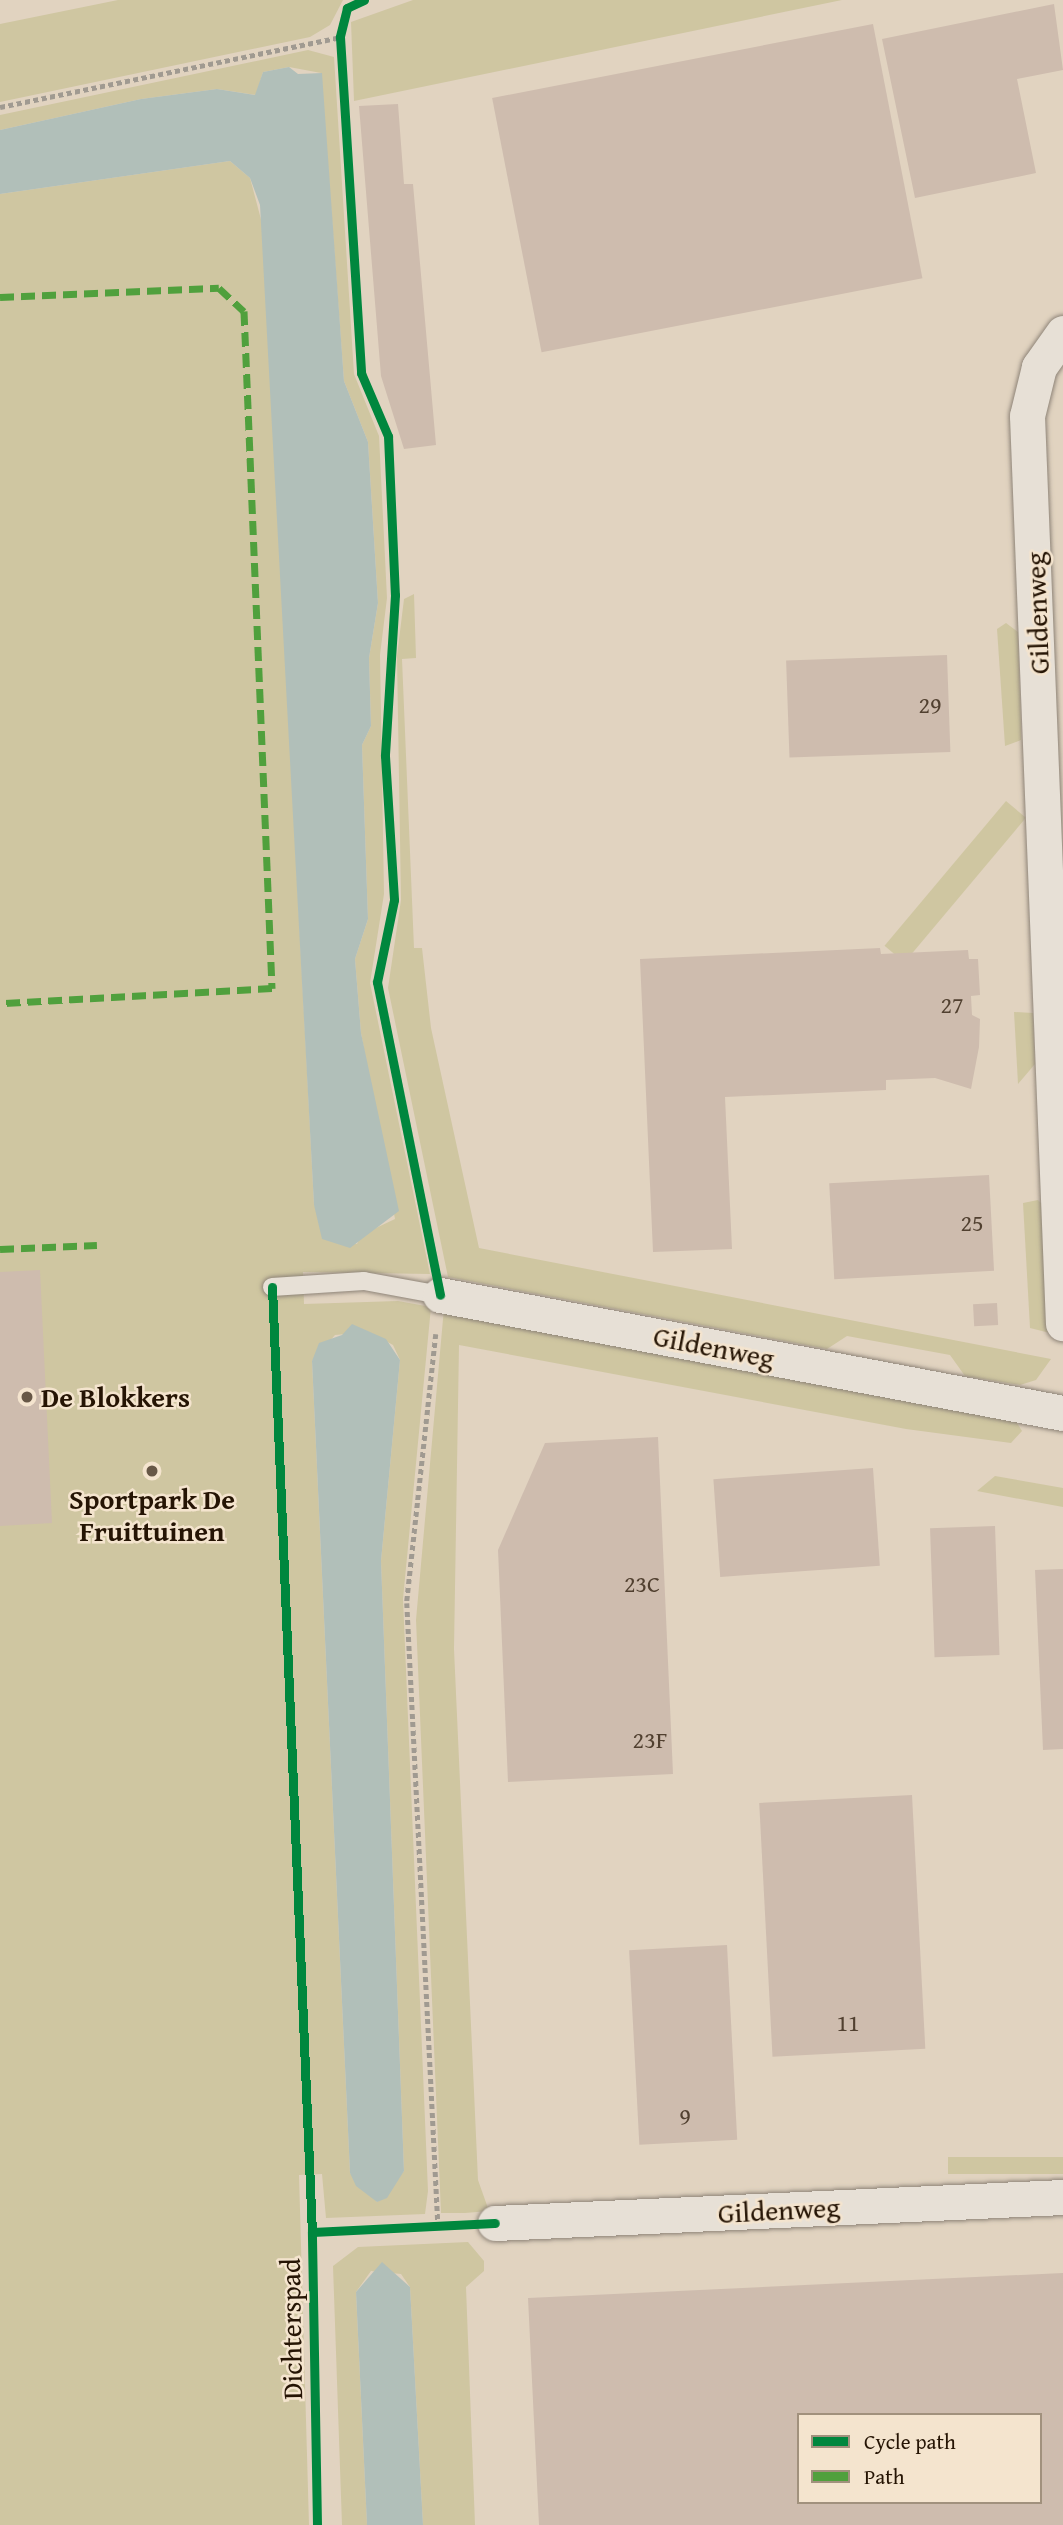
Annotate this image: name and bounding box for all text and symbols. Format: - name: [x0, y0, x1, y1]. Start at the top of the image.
- street label: Gildenweg: [1018, 551, 1056, 675]
- house number: 29: [918, 691, 942, 719]
- house number: 27: [940, 991, 964, 1019]
- house number: 25: [960, 1209, 984, 1237]
- street label: Gildenweg: [651, 1319, 777, 1375]
- place label: De Blokkers: [41, 1380, 190, 1414]
- marker: De Blokkers: [19, 1389, 35, 1405]
- marker: Sportpark De Fruittuinen: [144, 1463, 160, 1479]
- place label: Sportpark De Fruittuinen: [69, 1482, 235, 1548]
- house number: 23C: [624, 1570, 660, 1598]
- house number: 23F: [633, 1726, 667, 1754]
- house number: 11: [836, 2009, 860, 2037]
- house number: 9: [679, 2102, 691, 2130]
- street label: Gildenweg: [717, 2190, 841, 2230]
- street label: Dichterspad: [273, 2258, 309, 2400]
- legend: [797, 2413, 1042, 2504]
- text: Cycle path: [864, 2426, 956, 2457]
- text: Path: [864, 2461, 904, 2492]

